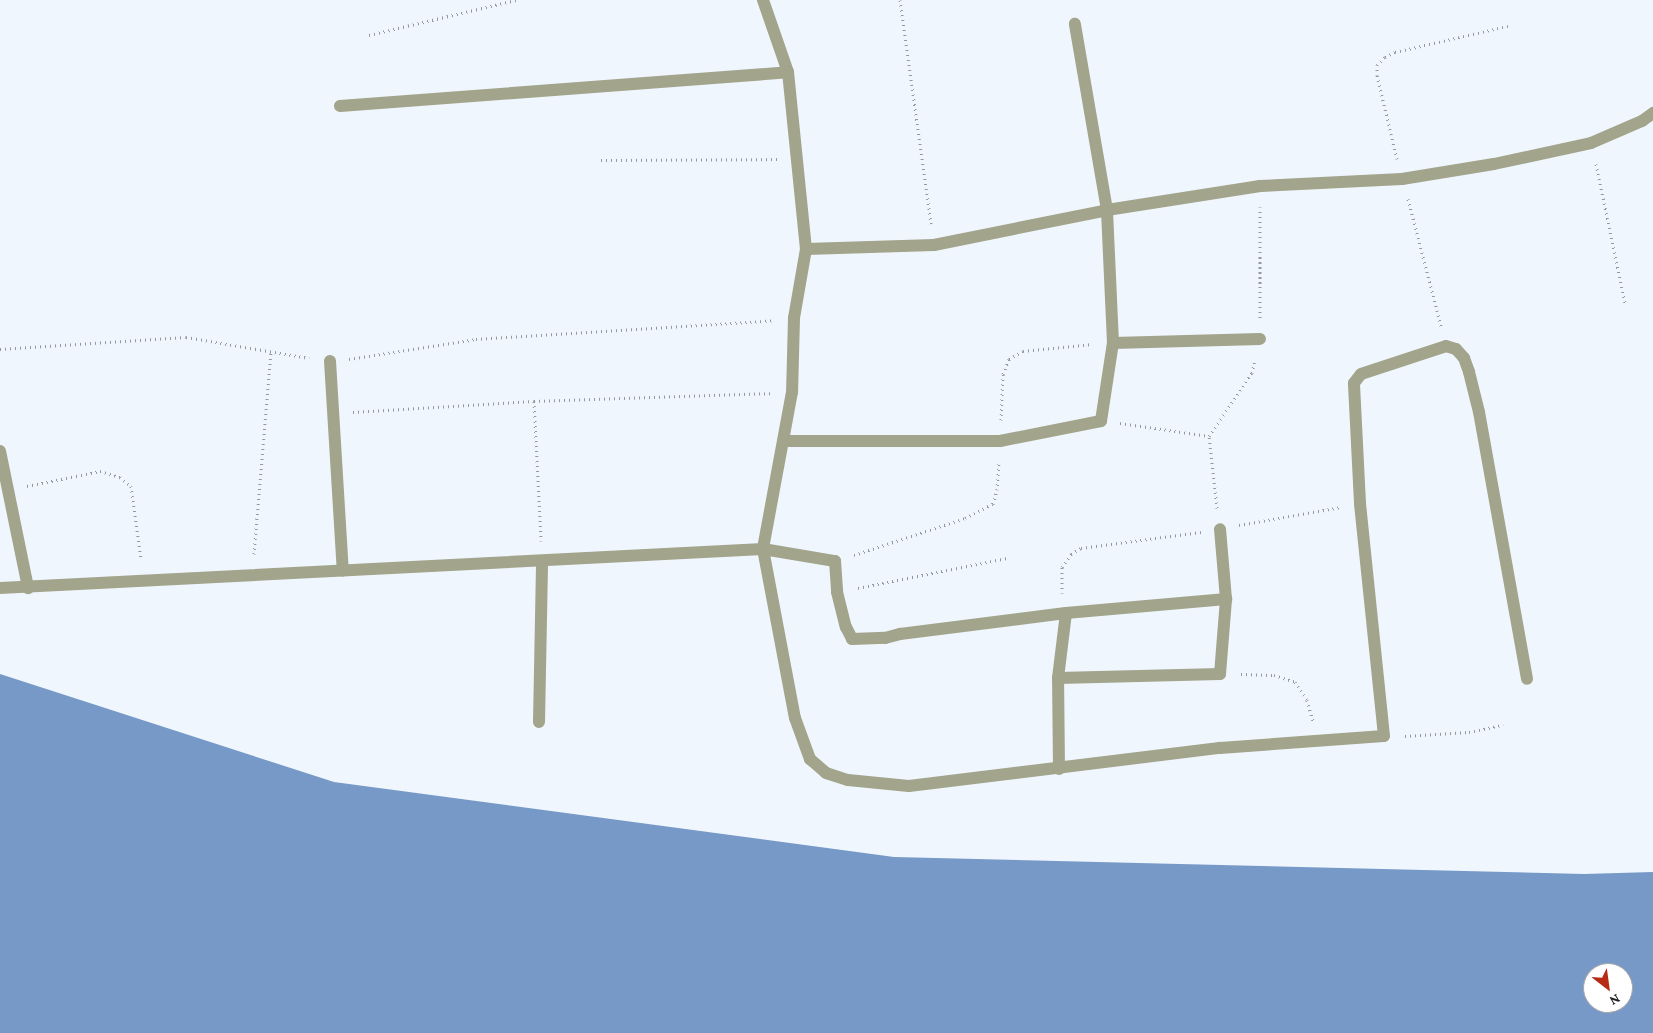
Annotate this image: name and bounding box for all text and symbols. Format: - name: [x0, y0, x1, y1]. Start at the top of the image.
- north arrow: [1583, 963, 1633, 1013]
- text: N: [1607, 991, 1623, 1009]

